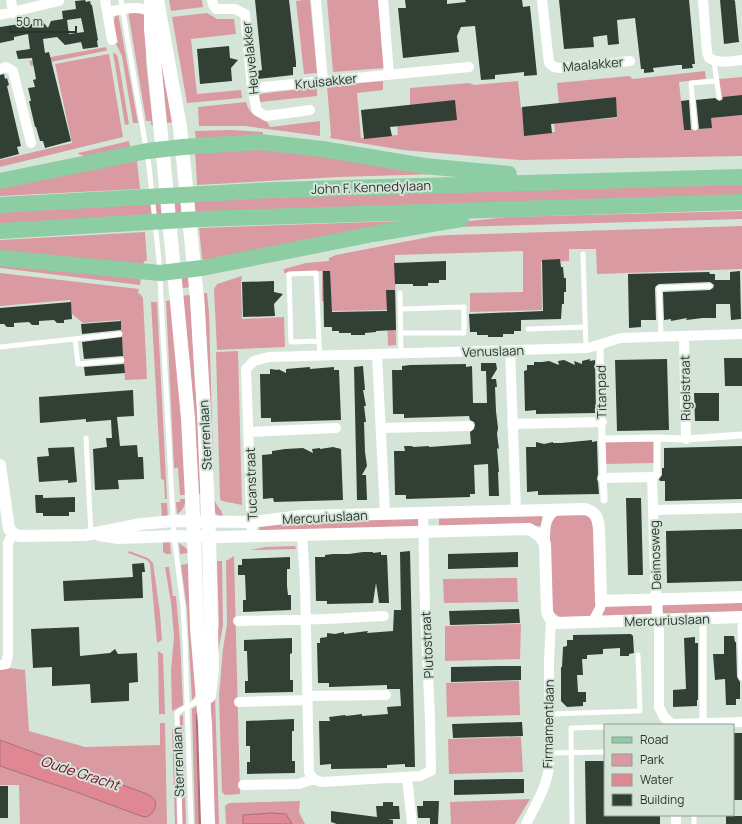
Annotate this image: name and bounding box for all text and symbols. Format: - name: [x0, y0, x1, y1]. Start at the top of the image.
- scale bar: [10, 8, 76, 34]
- text: 50 m: [16, 13, 43, 30]
- street label: Heuvelakker: [237, 20, 263, 95]
- street label: Maalakker: [562, 52, 624, 76]
- street label: Kruisakker: [294, 69, 358, 93]
- street label: John F. Kennedylaan: [311, 176, 431, 198]
- street label: Venuslaan: [462, 341, 524, 361]
- street label: Rigelstraat: [675, 355, 695, 421]
- street label: Titanpad: [592, 365, 610, 419]
- street label: Sterrenlaan: [194, 400, 216, 470]
- street label: Tucanstraat: [241, 447, 261, 521]
- street label: Mercuriuslaan: [282, 506, 368, 528]
- street label: Deimosweg: [645, 520, 665, 590]
- street label: Mercuriuslaan: [624, 610, 710, 630]
- street label: Plutostraat: [416, 611, 438, 679]
- street label: Firmamentlaan: [538, 679, 558, 769]
- legend: [604, 724, 734, 816]
- street label: Sterrenlaan: [168, 727, 188, 797]
- text: Road: [640, 731, 668, 748]
- water label: Oude Gracht: [38, 751, 123, 795]
- text: Park: [640, 751, 665, 768]
- text: Water: [640, 771, 674, 788]
- text: Building: [640, 791, 684, 808]

